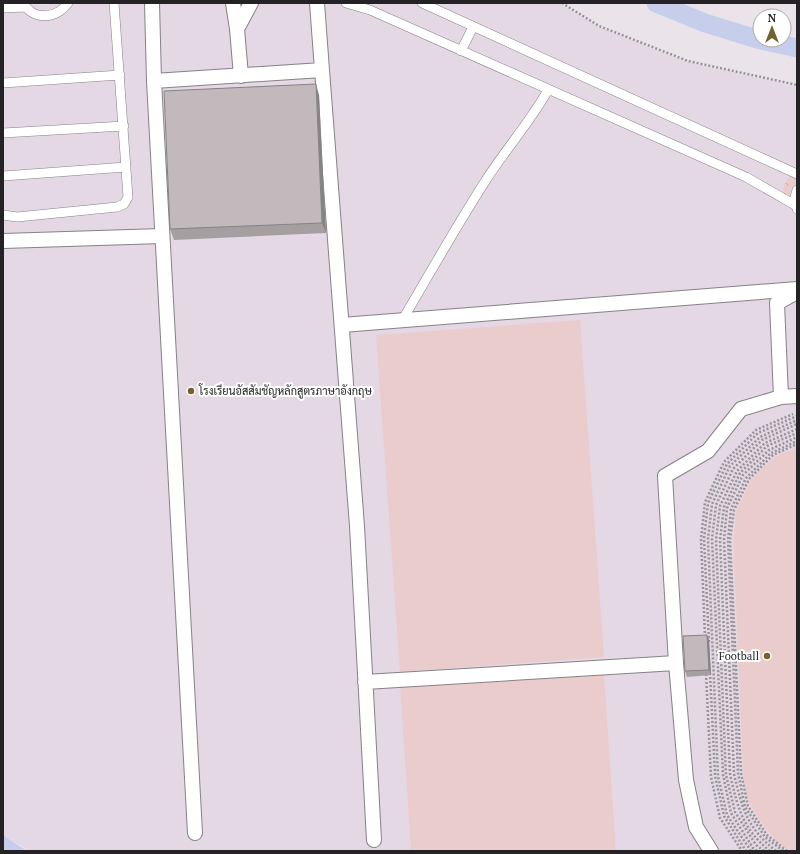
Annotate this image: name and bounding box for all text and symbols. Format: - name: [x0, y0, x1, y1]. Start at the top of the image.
- north arrow: [752, 8, 792, 48]
- text: N: [768, 11, 777, 25]
- place label: โรงเรียนอัสสัมชัญหลักสูตรภาษาอังกฤษ: [198, 383, 372, 399]
- marker: โรงเรียนอัสสัมชัญหลักสูตรภาษาอังกฤษ: [186, 386, 196, 396]
- place label: Football: [719, 649, 759, 663]
- marker: Football: [762, 651, 772, 661]

